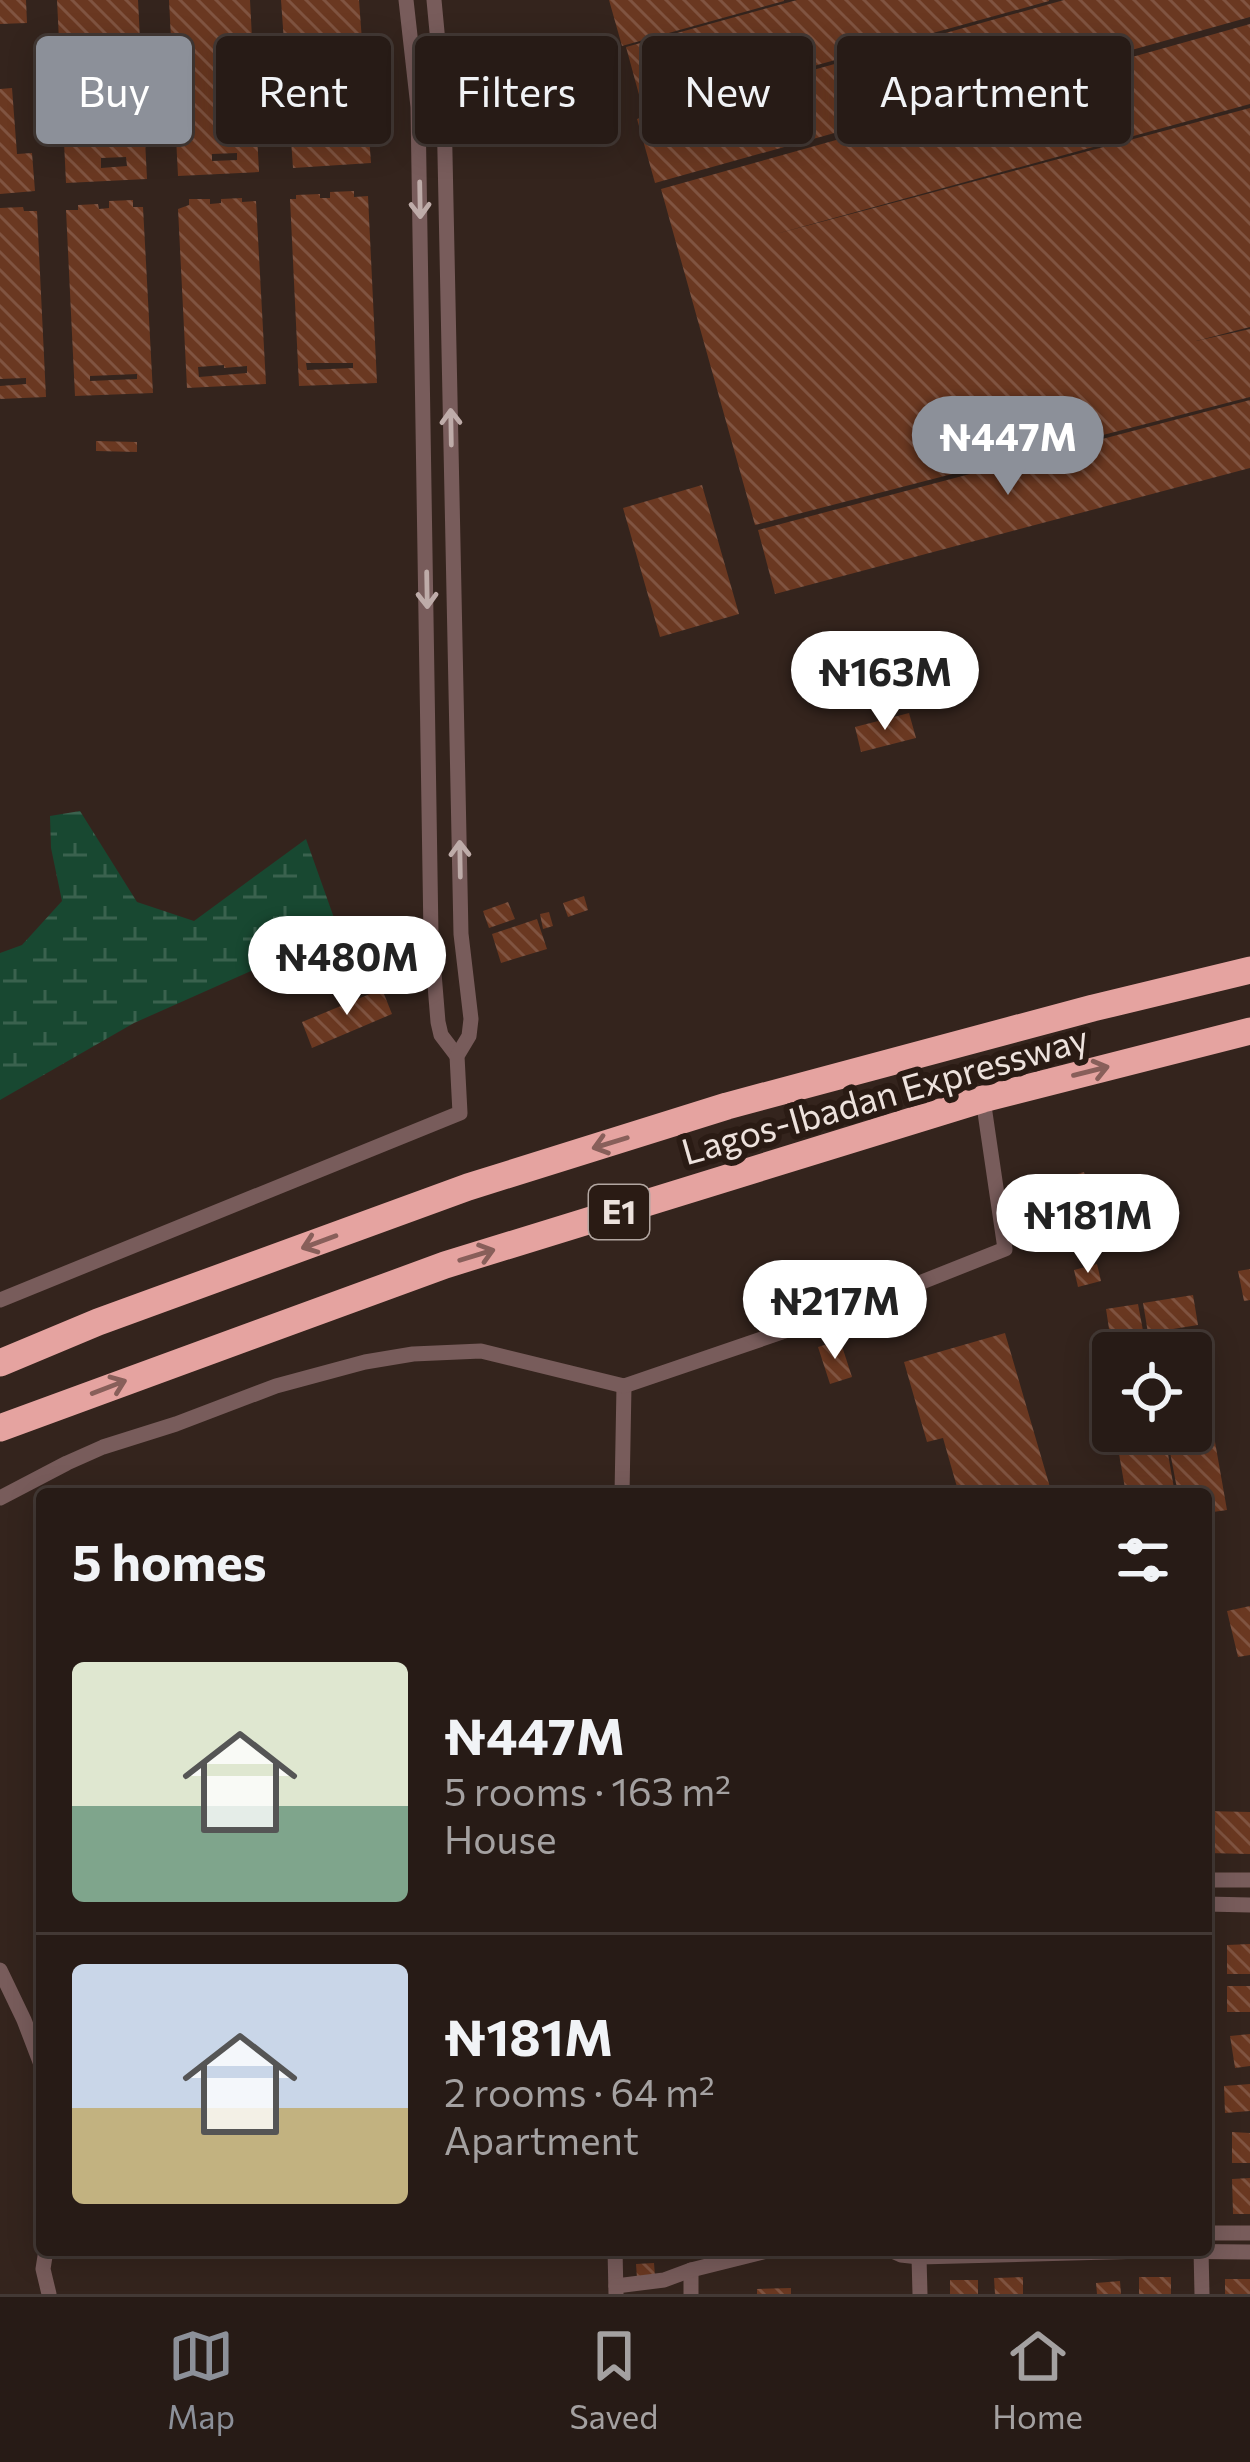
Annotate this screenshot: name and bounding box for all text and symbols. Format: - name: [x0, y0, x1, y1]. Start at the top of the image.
- chip: Buy: [36, 36, 192, 144]
- chip: Rent: [216, 36, 391, 144]
- chip: Filters: [415, 36, 618, 144]
- chip: New: [642, 36, 813, 144]
- chip: Apartment: [837, 36, 1131, 144]
- one-way arrow: [409, 180, 431, 219]
- pin: ₦447M: [924, 396, 1092, 498]
- one-way arrow: [440, 408, 463, 447]
- text: ₦447M: [939, 411, 1077, 459]
- one-way arrow: [416, 570, 438, 609]
- pin: ₦163M: [801, 631, 969, 733]
- text: ₦163M: [818, 646, 952, 694]
- one-way arrow: [449, 840, 471, 879]
- pin: ₦480M: [263, 916, 431, 1018]
- text: ₦480M: [275, 931, 419, 979]
- street label: Lagos-Ibadan Expressway: [676, 1014, 1093, 1172]
- one-way arrow: [1072, 1059, 1110, 1081]
- one-way arrow: [592, 1133, 630, 1155]
- pin: ₦181M: [1004, 1174, 1172, 1276]
- road number: E1: [589, 1185, 649, 1239]
- text: ₦181M: [1023, 1189, 1153, 1237]
- one-way arrow: [301, 1233, 338, 1254]
- one-way arrow: [457, 1243, 495, 1265]
- pin: ₦217M: [751, 1260, 919, 1362]
- text: ₦217M: [770, 1275, 900, 1323]
- map controls: [1092, 1332, 1212, 1452]
- button: locate: [1092, 1332, 1212, 1452]
- one-way arrow: [90, 1374, 127, 1396]
- icon: filters: [1110, 1527, 1176, 1593]
- text: 5 homes: [72, 1529, 267, 1592]
- text: ₦447M: [444, 1703, 625, 1766]
- icon: home: [168, 1710, 312, 1854]
- text: 5 rooms · 163 m²: [444, 1766, 731, 1814]
- text: House: [444, 1814, 557, 1862]
- text: ₦181M: [444, 2004, 613, 2067]
- icon: home: [168, 2012, 312, 2156]
- text: 2 rooms · 64 m²: [444, 2067, 715, 2115]
- text: Apartment: [444, 2115, 639, 2163]
- tab: Map: [167, 2323, 235, 2436]
- tab: Saved: [569, 2323, 658, 2436]
- tab: Home: [992, 2323, 1083, 2436]

